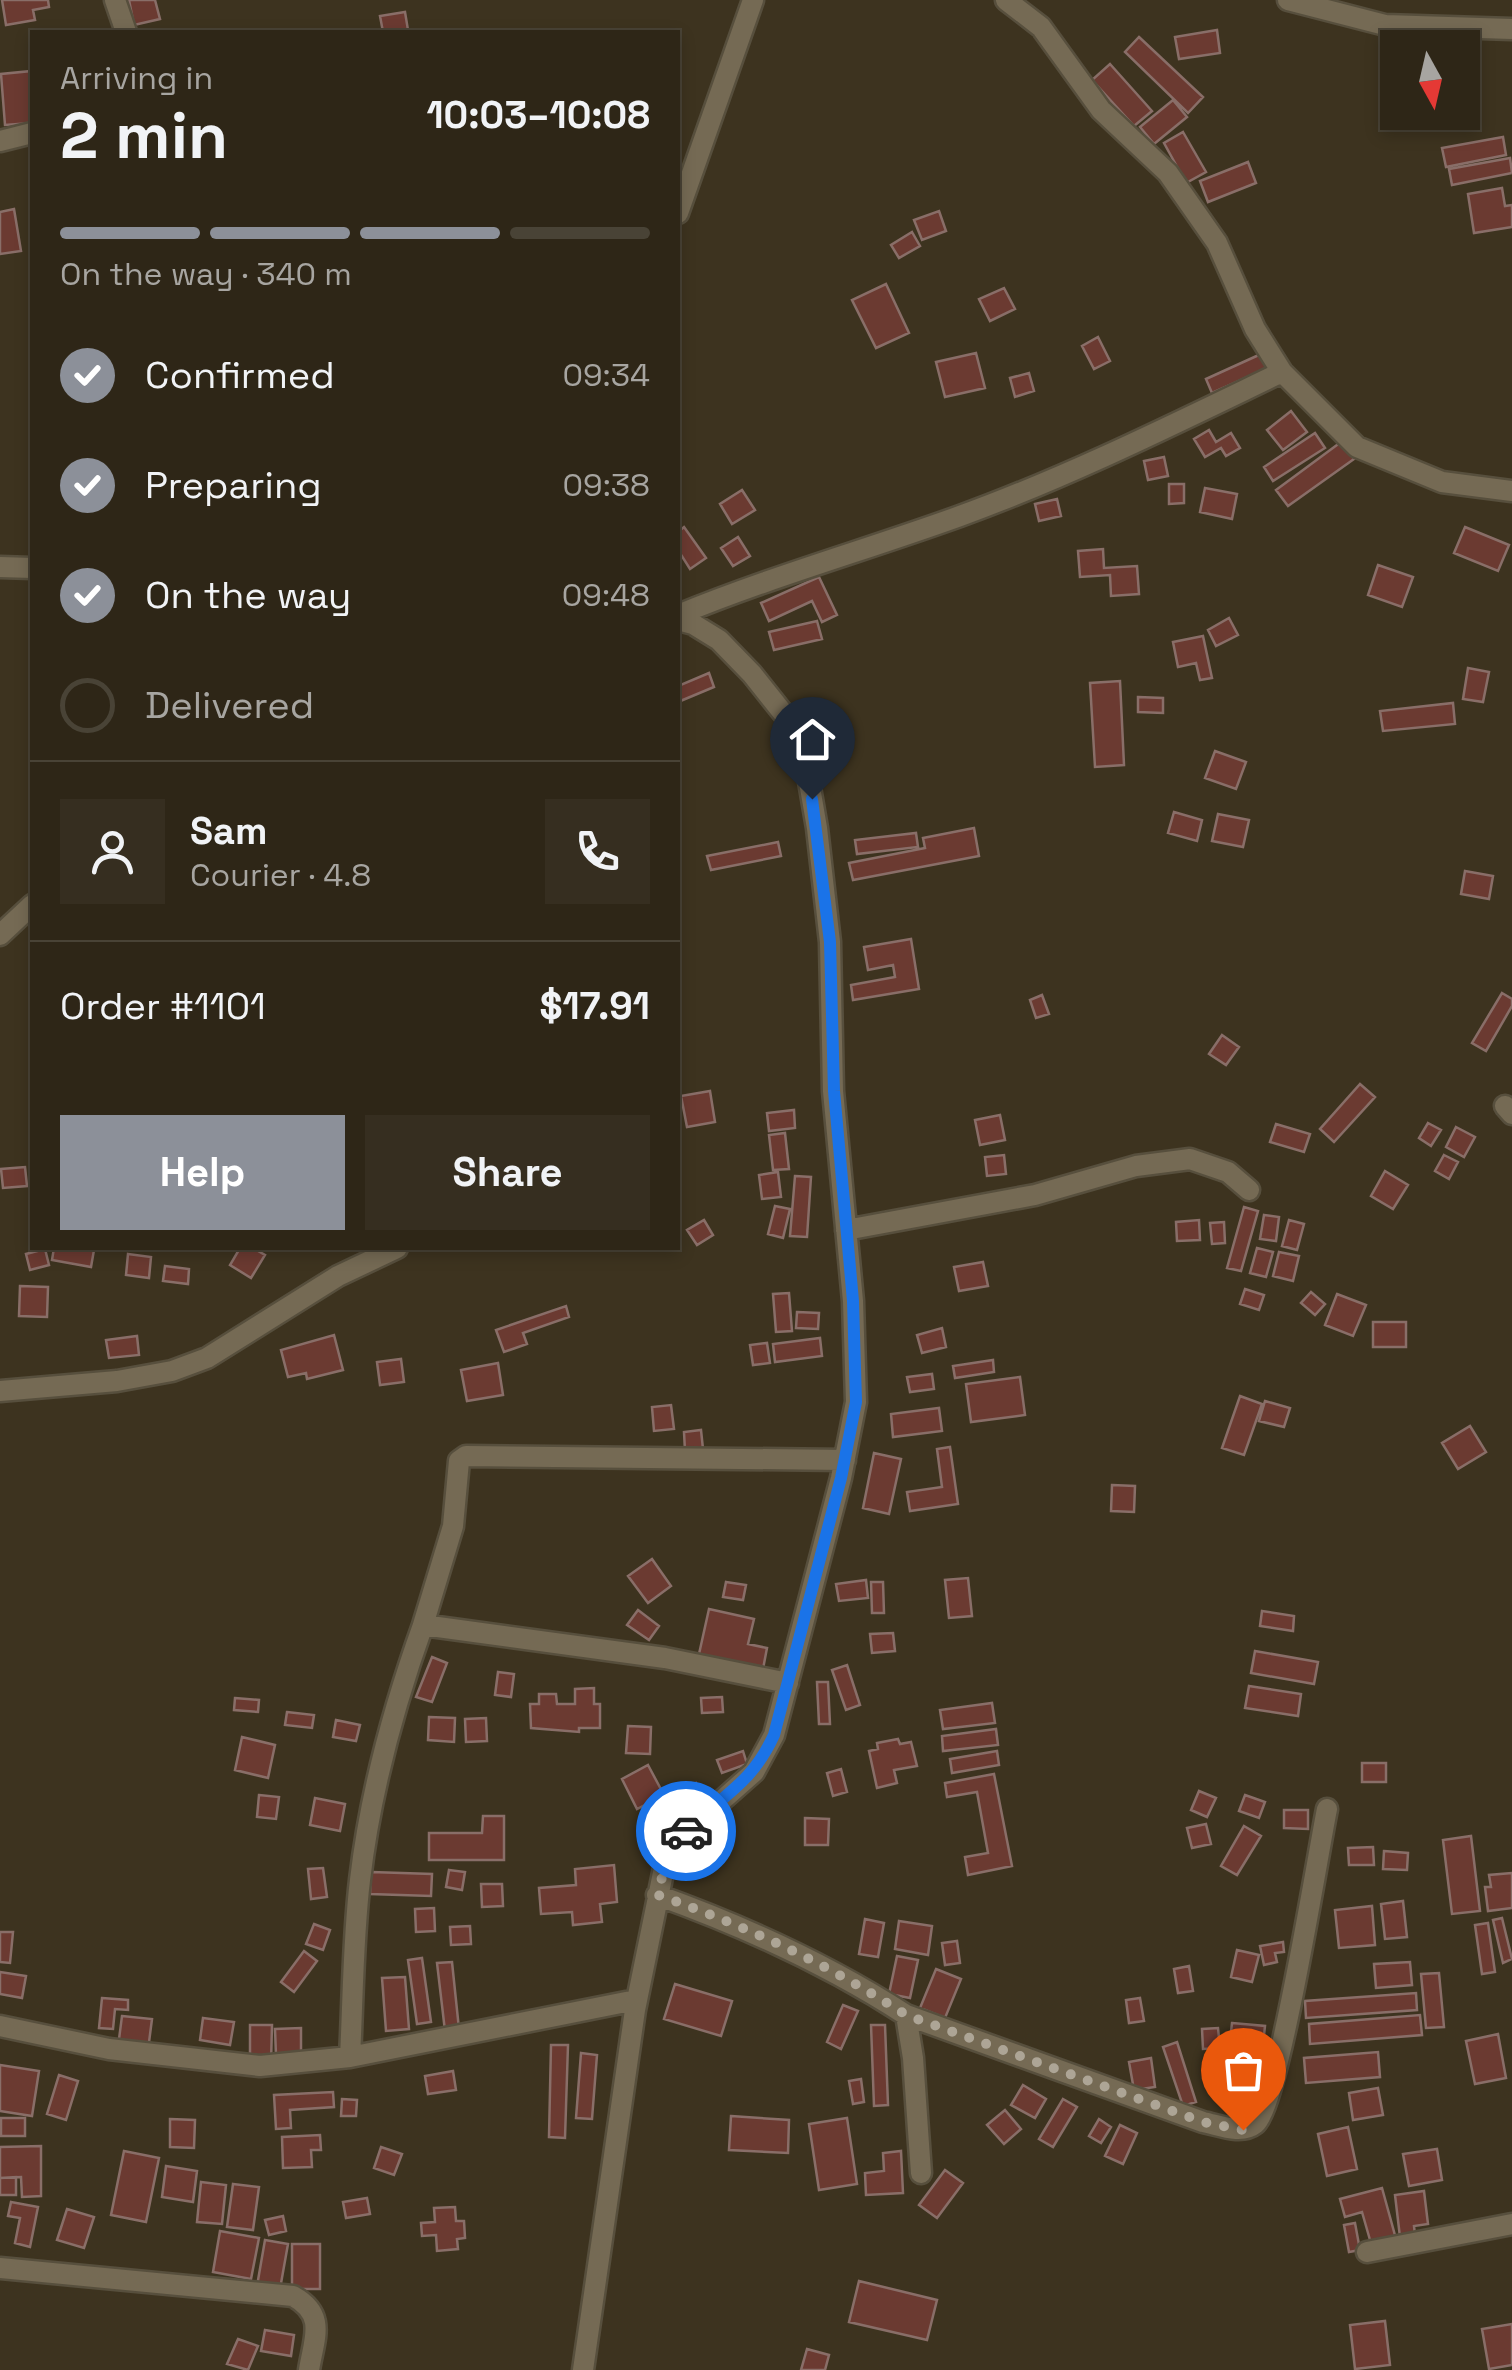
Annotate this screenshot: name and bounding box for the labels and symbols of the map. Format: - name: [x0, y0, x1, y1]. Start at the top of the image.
- north arrow: [1380, 30, 1480, 130]
- pin: [770, 697, 855, 800]
- courier: [636, 1781, 736, 1881]
- pin: [1201, 2028, 1286, 2131]

